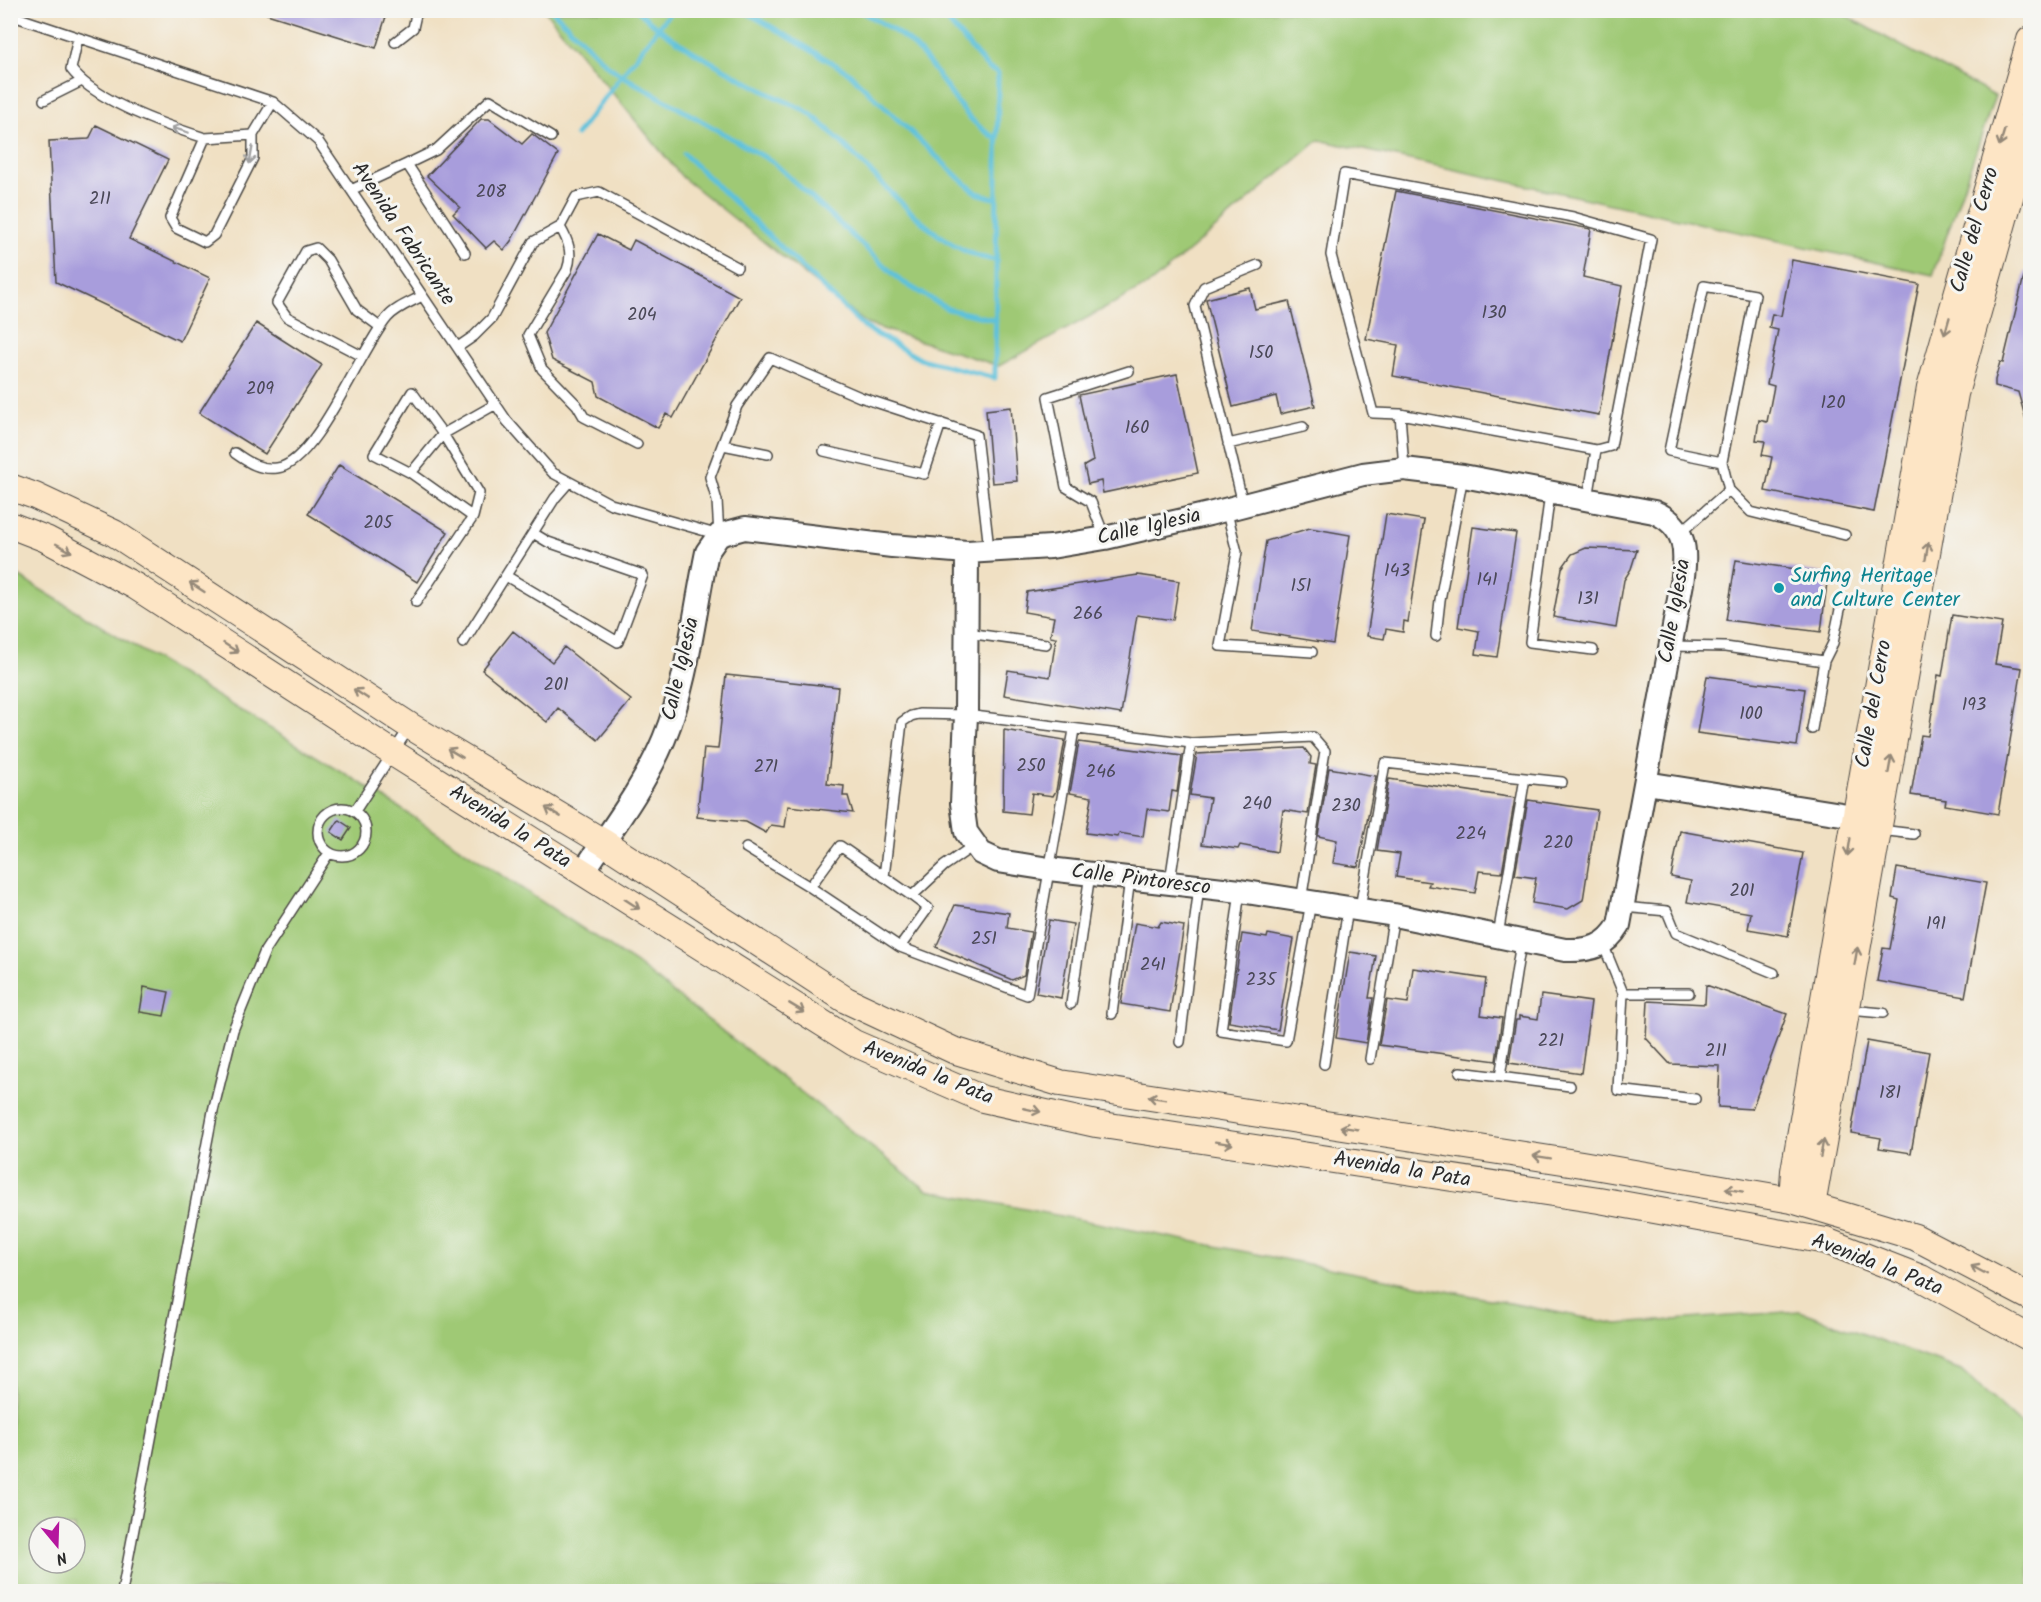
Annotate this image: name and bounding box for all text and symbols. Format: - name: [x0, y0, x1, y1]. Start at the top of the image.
- one-way arrow: [171, 124, 190, 135]
- one-way arrow: [1996, 128, 2007, 147]
- one-way arrow: [246, 145, 257, 164]
- street label: Avenida Fabricante: [342, 155, 464, 313]
- street label: Calle del Cerro: [1941, 163, 2009, 297]
- house number: 208: [476, 178, 506, 207]
- house number: 211: [89, 185, 111, 214]
- house number: 130: [1482, 299, 1506, 328]
- house number: 204: [627, 301, 657, 330]
- one-way arrow: [1941, 316, 1953, 335]
- house number: 150: [1249, 339, 1273, 368]
- house number: 209: [246, 375, 274, 404]
- house number: 120: [1820, 389, 1846, 418]
- house number: 160: [1125, 414, 1149, 443]
- street label: Calle Iglesia: [1094, 499, 1204, 555]
- house number: 205: [363, 509, 394, 538]
- one-way arrow: [1922, 542, 1933, 562]
- one-way arrow: [55, 543, 73, 555]
- street label: Calle Iglesia: [1650, 556, 1700, 666]
- house number: 143: [1384, 557, 1410, 586]
- place label: Surfing Heritage and Culture Center: [1791, 560, 1961, 617]
- house number: 141: [1476, 566, 1498, 595]
- house number: 151: [1291, 572, 1311, 601]
- one-way arrow: [190, 581, 206, 593]
- marker: Surfing Heritage and Culture Center: [1772, 581, 1786, 595]
- house number: 131: [1577, 585, 1599, 614]
- house number: 266: [1073, 600, 1103, 629]
- street label: Calle Iglesia: [653, 614, 709, 724]
- street label: Calle del Cerro: [1847, 637, 1901, 771]
- one-way arrow: [223, 642, 239, 654]
- house number: 201: [543, 671, 569, 700]
- one-way arrow: [353, 687, 370, 699]
- house number: 193: [1962, 691, 1986, 720]
- house number: 100: [1739, 700, 1763, 729]
- one-way arrow: [447, 747, 464, 759]
- house number: 250: [1016, 752, 1046, 781]
- house number: 271: [754, 753, 778, 782]
- one-way arrow: [1884, 755, 1895, 774]
- house number: 246: [1086, 758, 1116, 787]
- street label: Avenida la Pata: [442, 776, 578, 878]
- house number: 240: [1242, 790, 1272, 819]
- house number: 230: [1331, 792, 1361, 821]
- one-way arrow: [545, 806, 562, 818]
- house number: 224: [1456, 820, 1486, 849]
- house number: 220: [1543, 829, 1573, 858]
- one-way arrow: [1843, 837, 1854, 856]
- street label: Calle Pintoresco: [1069, 855, 1213, 905]
- house number: 201: [1729, 877, 1755, 906]
- one-way arrow: [623, 898, 640, 910]
- house number: 191: [1926, 910, 1946, 939]
- house number: 251: [971, 925, 997, 954]
- one-way arrow: [1851, 947, 1862, 966]
- house number: 241: [1140, 951, 1166, 980]
- house number: 235: [1246, 966, 1278, 995]
- one-way arrow: [788, 1003, 805, 1015]
- house number: 221: [1538, 1027, 1564, 1056]
- street label: Avenida la Pata: [858, 1032, 998, 1114]
- house number: 211: [1705, 1037, 1727, 1066]
- house number: 181: [1879, 1079, 1901, 1108]
- one-way arrow: [1147, 1092, 1167, 1103]
- one-way arrow: [1022, 1105, 1041, 1116]
- one-way arrow: [1340, 1122, 1360, 1133]
- one-way arrow: [1214, 1138, 1233, 1149]
- one-way arrow: [1817, 1139, 1828, 1159]
- street label: Avenida la Pata: [1331, 1143, 1473, 1197]
- one-way arrow: [1533, 1152, 1552, 1163]
- one-way arrow: [1725, 1184, 1745, 1195]
- street label: Avenida la Pata: [1806, 1225, 1948, 1305]
- one-way arrow: [1971, 1264, 1988, 1276]
- north arrow: [27, 1515, 87, 1575]
- text: N: [53, 1544, 70, 1571]

